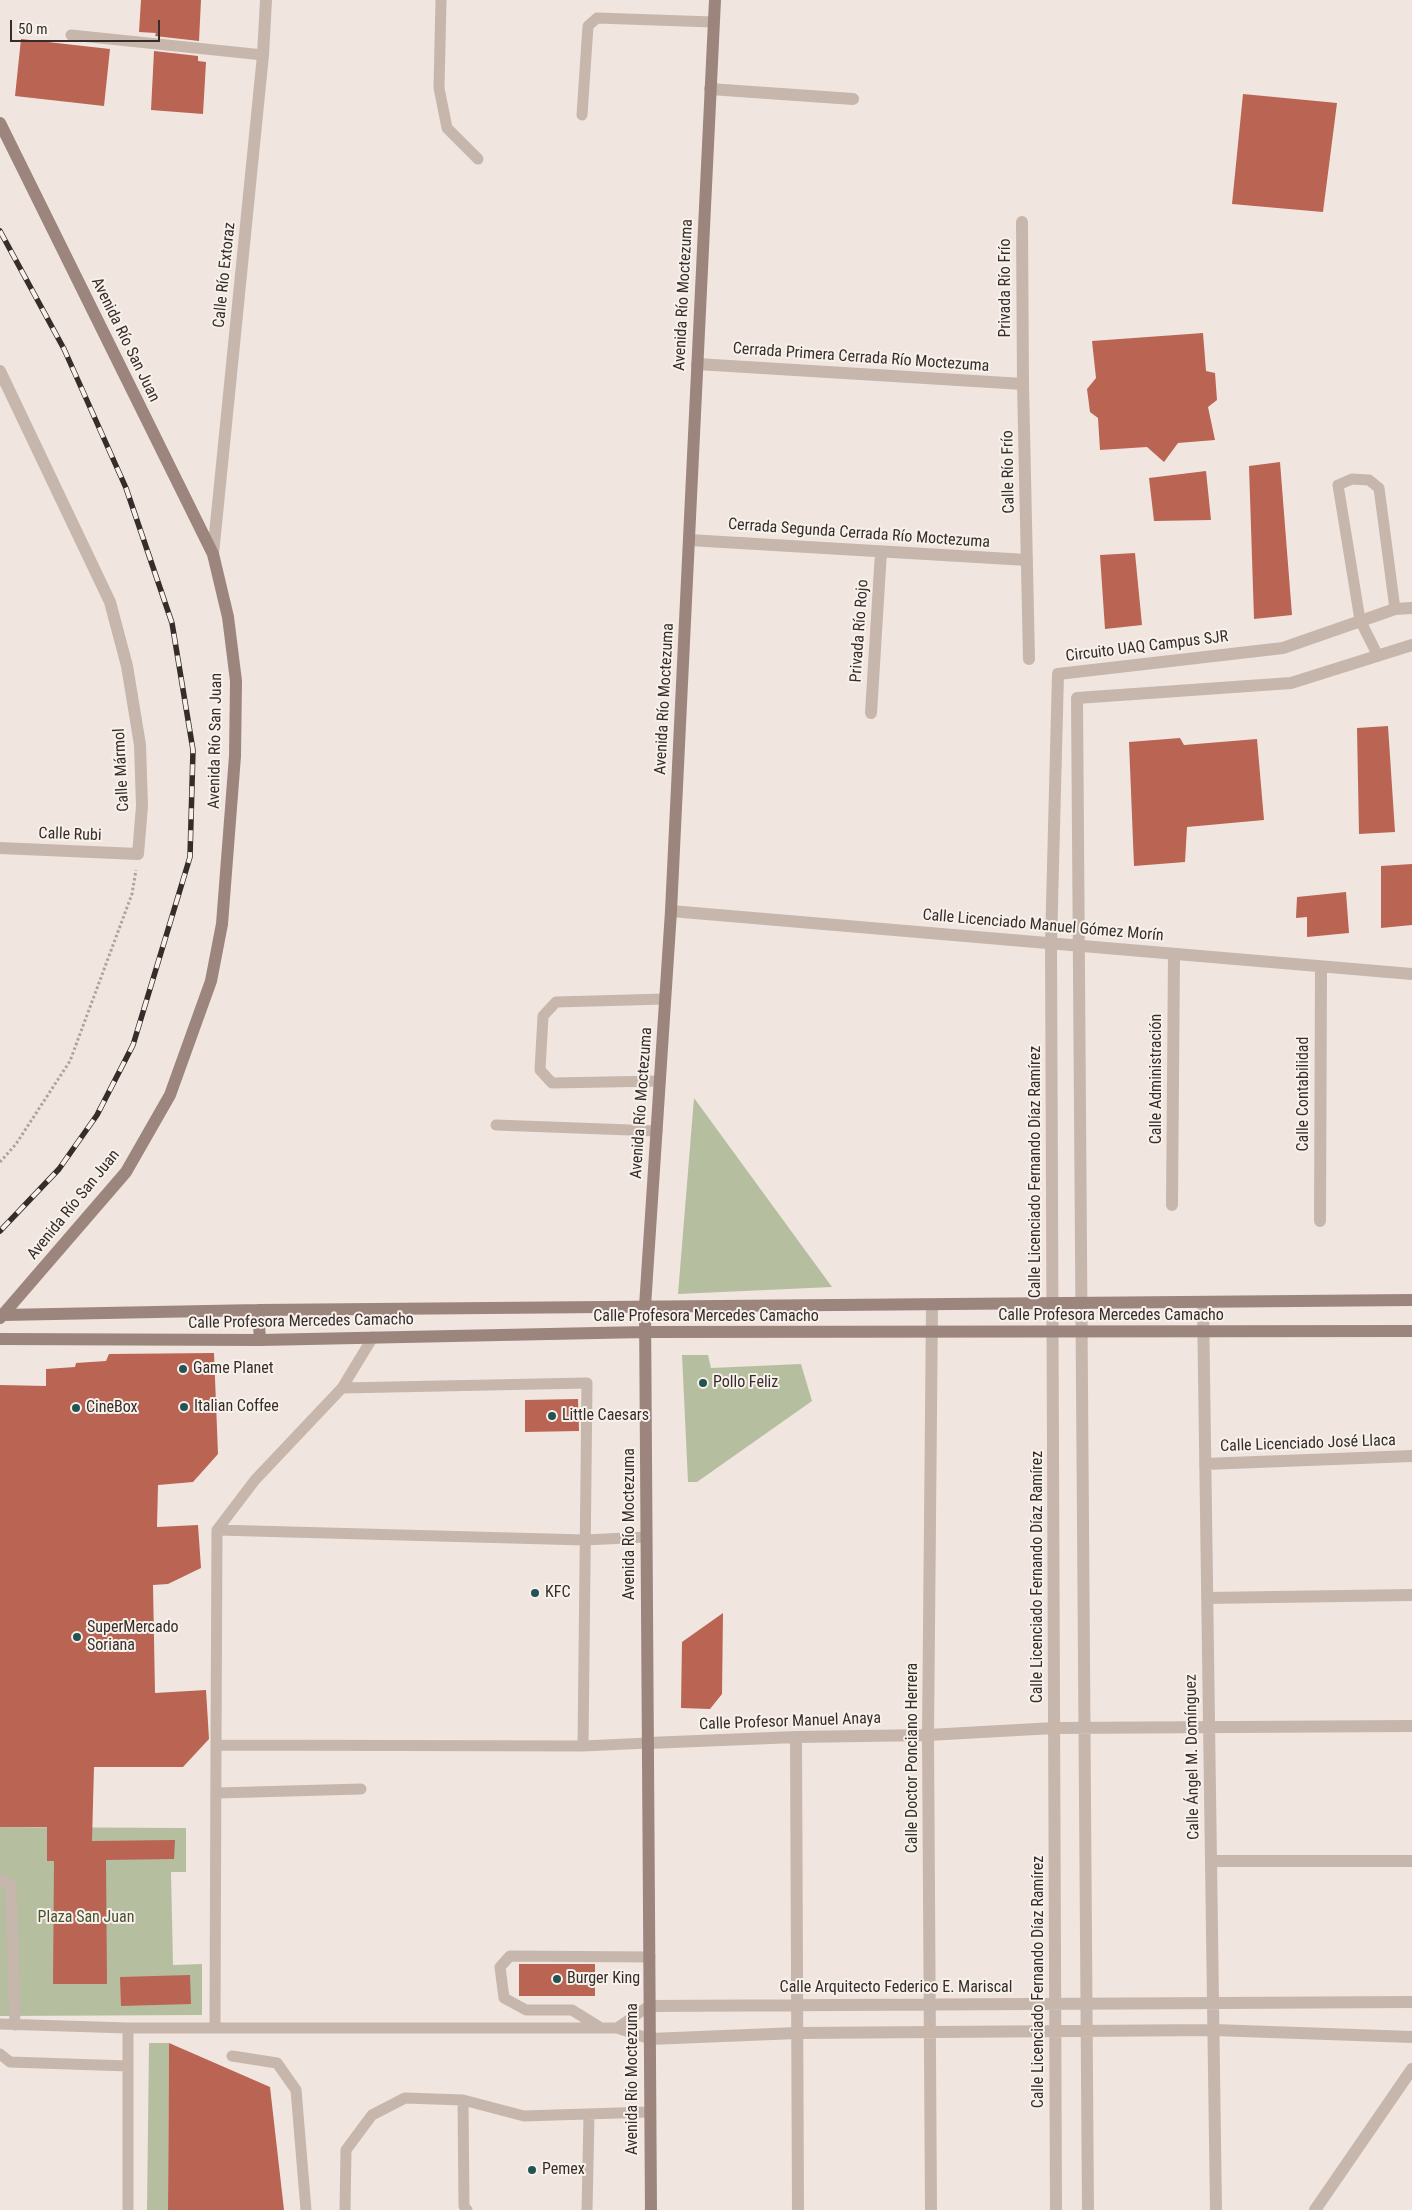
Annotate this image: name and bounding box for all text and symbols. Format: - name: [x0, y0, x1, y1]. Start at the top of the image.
- scale bar: [12, 10, 162, 42]
- text: 50 m: [18, 20, 48, 38]
- street label: Avenida Río Moctezuma: [670, 219, 698, 371]
- street label: Calle Río Extoraz: [210, 221, 240, 329]
- street label: Privada Río Frío: [996, 238, 1016, 338]
- street label: Avenida Río San Juan: [87, 275, 163, 405]
- street label: Cerrada Primera Cerrada Río Moctezuma: [732, 339, 990, 377]
- street label: Calle Río Frío: [999, 430, 1019, 514]
- street label: Cerrada Segunda Cerrada Río Moctezuma: [727, 515, 991, 553]
- street label: Privada Río Rojo: [847, 579, 873, 683]
- street label: Avenida Río Moctezuma: [651, 623, 679, 775]
- street label: Circuito UAQ Campus SJR: [1065, 627, 1229, 667]
- street label: Avenida Río San Juan: [205, 673, 227, 809]
- street label: Calle Mármol: [110, 728, 134, 812]
- street label: Calle Rubi: [38, 824, 102, 846]
- street label: Calle Licenciado Manuel Gómez Morín: [922, 906, 1164, 946]
- street label: Calle Administración: [1147, 1014, 1167, 1144]
- street label: Avenida Río Moctezuma: [627, 1027, 657, 1179]
- street label: Calle Contabilidad: [1294, 1037, 1314, 1151]
- street label: Calle Licenciado Fernando Díaz Ramírez: [1026, 1046, 1046, 1298]
- street label: Avenida Río San Juan: [24, 1146, 124, 1264]
- street label: Calle Profesora Mercedes Camacho: [998, 1306, 1224, 1326]
- street label: Calle Profesora Mercedes Camacho: [593, 1307, 819, 1327]
- street label: Calle Profesora Mercedes Camacho: [188, 1310, 414, 1334]
- place label: Game Planet: [193, 1359, 274, 1379]
- marker: Game Planet: [177, 1363, 189, 1375]
- place label: Pollo Feliz: [713, 1373, 778, 1393]
- marker: Pollo Feliz: [697, 1377, 709, 1389]
- place label: Italian Coffee: [194, 1397, 279, 1417]
- place label: CineBox: [86, 1398, 138, 1418]
- marker: Italian Coffee: [178, 1401, 190, 1413]
- marker: CineBox: [70, 1402, 82, 1414]
- place label: Little Caesars: [562, 1406, 649, 1426]
- marker: Little Caesars: [546, 1410, 558, 1422]
- street label: Calle Licenciado José Llaca: [1220, 1431, 1396, 1457]
- street label: Avenida Río Moctezuma: [620, 1448, 640, 1600]
- street label: Calle Licenciado Fernando Díaz Ramírez: [1028, 1451, 1048, 1703]
- place label: KFC: [545, 1583, 570, 1603]
- marker: KFC: [529, 1587, 541, 1599]
- place label: SuperMercado Soriana: [87, 1618, 179, 1656]
- marker: SuperMercado Soriana: [71, 1631, 83, 1643]
- street label: Calle Doctor Ponciano Herrera: [903, 1663, 923, 1853]
- street label: Calle Ángel M. Domínguez: [1182, 1674, 1204, 1840]
- street label: Calle Profesor Manuel Anaya: [699, 1709, 881, 1735]
- street label: Calle Licenciado Fernando Díaz Ramírez: [1029, 1856, 1049, 2108]
- park label: Plaza San Juan: [38, 1908, 134, 1928]
- place label: Burger King: [567, 1969, 640, 1989]
- marker: Burger King: [551, 1973, 563, 1985]
- street label: Calle Arquitecto Federico E. Mariscal: [780, 1978, 1012, 1998]
- street label: Avenida Río Moctezuma: [623, 2003, 643, 2155]
- place label: Pemex: [542, 2160, 585, 2180]
- marker: Pemex: [526, 2164, 538, 2176]

